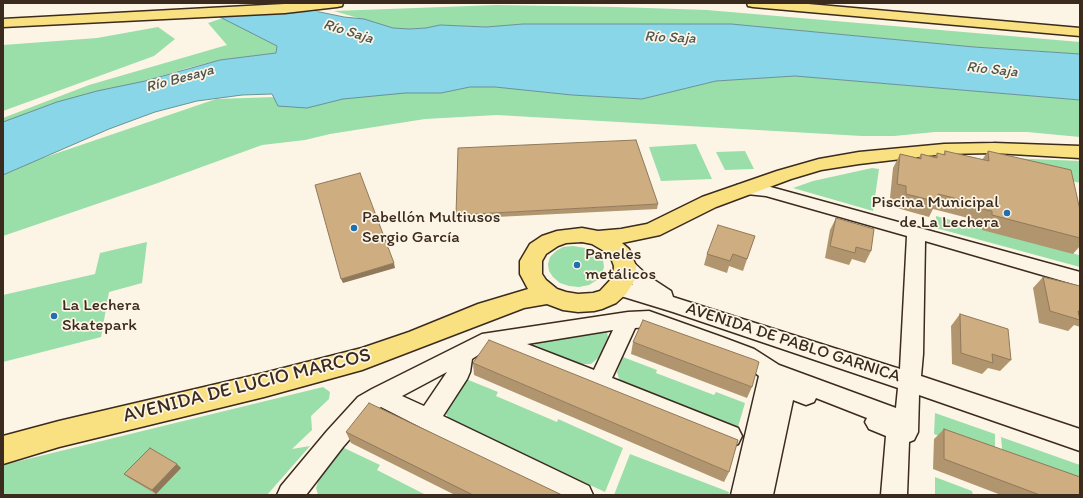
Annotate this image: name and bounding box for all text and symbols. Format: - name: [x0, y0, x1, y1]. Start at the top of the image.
- water label: Río Saja: [321, 16, 375, 48]
- water label: Río Saja: [644, 28, 696, 48]
- water label: Río Saja: [966, 58, 1018, 82]
- water label: Río Besaya: [144, 61, 216, 97]
- place label: Piscina Municipal de La Lechera: [872, 193, 999, 233]
- place label: Pabellón Multiusos Sergio García: [362, 208, 500, 248]
- marker: Piscina Municipal de La Lechera: [1002, 208, 1012, 218]
- marker: Pabellón Multiusos Sergio García: [349, 223, 359, 233]
- place label: Paneles metálicos: [585, 245, 656, 285]
- marker: Paneles metálicos: [572, 260, 582, 270]
- place label: La Lechera Skatepark: [62, 296, 140, 336]
- street label: AVENIDA DE PABLO GARNICA: [683, 299, 903, 387]
- marker: La Lechera Skatepark: [49, 311, 59, 321]
- street label: AVENIDA DE LUCIO MARCOS: [121, 344, 373, 428]

